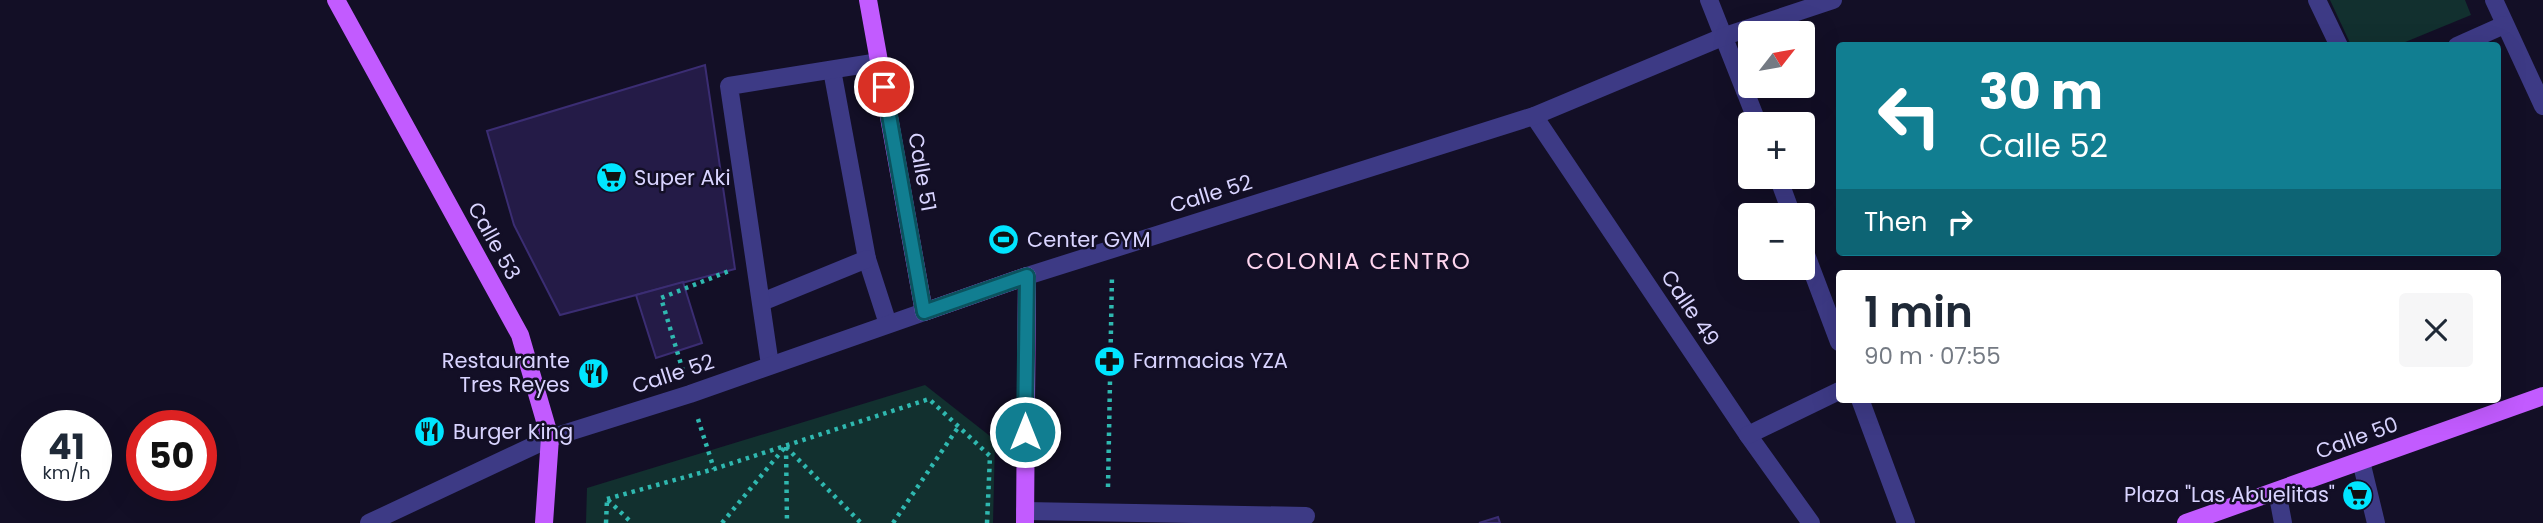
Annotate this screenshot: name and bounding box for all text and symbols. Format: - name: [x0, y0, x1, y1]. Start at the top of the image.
- north arrow: [1738, 21, 1815, 98]
- map controls: [1738, 21, 1815, 280]
- pin: [854, 57, 914, 117]
- text: 30 m: [1979, 58, 2103, 126]
- icon: arrive: [865, 68, 903, 106]
- icon: left: [1864, 70, 1955, 161]
- button: +: [1738, 112, 1815, 189]
- text: Calle 52: [1979, 123, 2108, 168]
- street label: Calle 51: [901, 130, 944, 213]
- supermarket icon: Super Aki: [594, 161, 628, 195]
- place label: Super Aki: [634, 163, 731, 192]
- street label: Calle 52: [1166, 167, 1256, 220]
- street label: Calle 53: [461, 197, 528, 285]
- button: −: [1738, 203, 1815, 280]
- icon: right: [1941, 203, 1979, 241]
- text: Then: [1864, 204, 1927, 240]
- sports icon: Center GYM: [987, 223, 1021, 257]
- place label: Center GYM: [1027, 225, 1150, 254]
- district label: COLONIA CENTRO: [1246, 245, 1472, 277]
- street label: Calle 49: [1654, 264, 1726, 351]
- text: 1 min: [1864, 283, 1973, 342]
- button: close: [2399, 293, 2473, 367]
- text: 90 m · 07:55: [1864, 340, 2001, 372]
- pharmacy icon: Farmacias YZA: [1093, 344, 1127, 378]
- place label: Restaurante Tres Reyes: [442, 346, 570, 399]
- place label: Farmacias YZA: [1133, 346, 1288, 375]
- street label: Calle 52: [628, 347, 718, 400]
- restaurant icon: Restaurante Tres Reyes: [576, 356, 610, 390]
- position arrow: [988, 395, 1062, 469]
- street label: Calle 50: [2312, 409, 2402, 466]
- speed limit sign: 50: [126, 410, 217, 501]
- restaurant icon: Burger King: [413, 415, 447, 449]
- place label: Burger King: [453, 417, 573, 446]
- text: 41: [48, 422, 85, 471]
- text: km/h: [43, 460, 90, 485]
- supermarket icon: Plaza "Las Abuelitas": [2341, 478, 2375, 512]
- place label: Plaza "Las Abuelitas": [2124, 480, 2335, 509]

